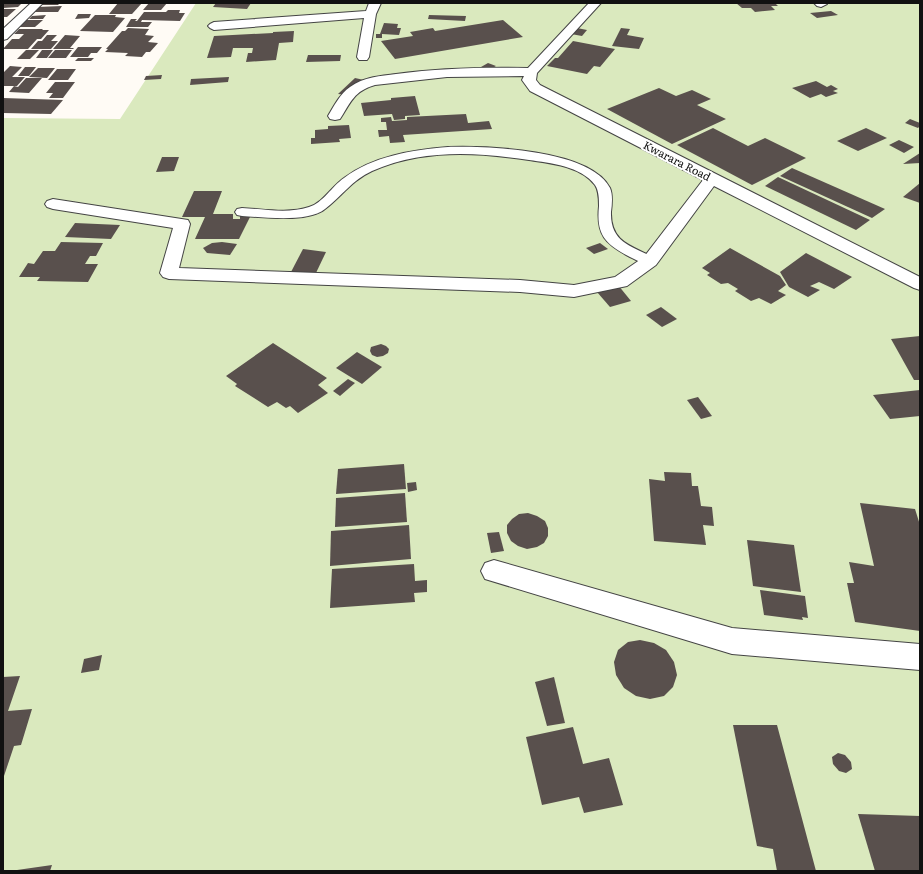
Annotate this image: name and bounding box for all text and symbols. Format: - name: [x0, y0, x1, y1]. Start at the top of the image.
- street label: Kwarara Road: [641, 136, 714, 184]

